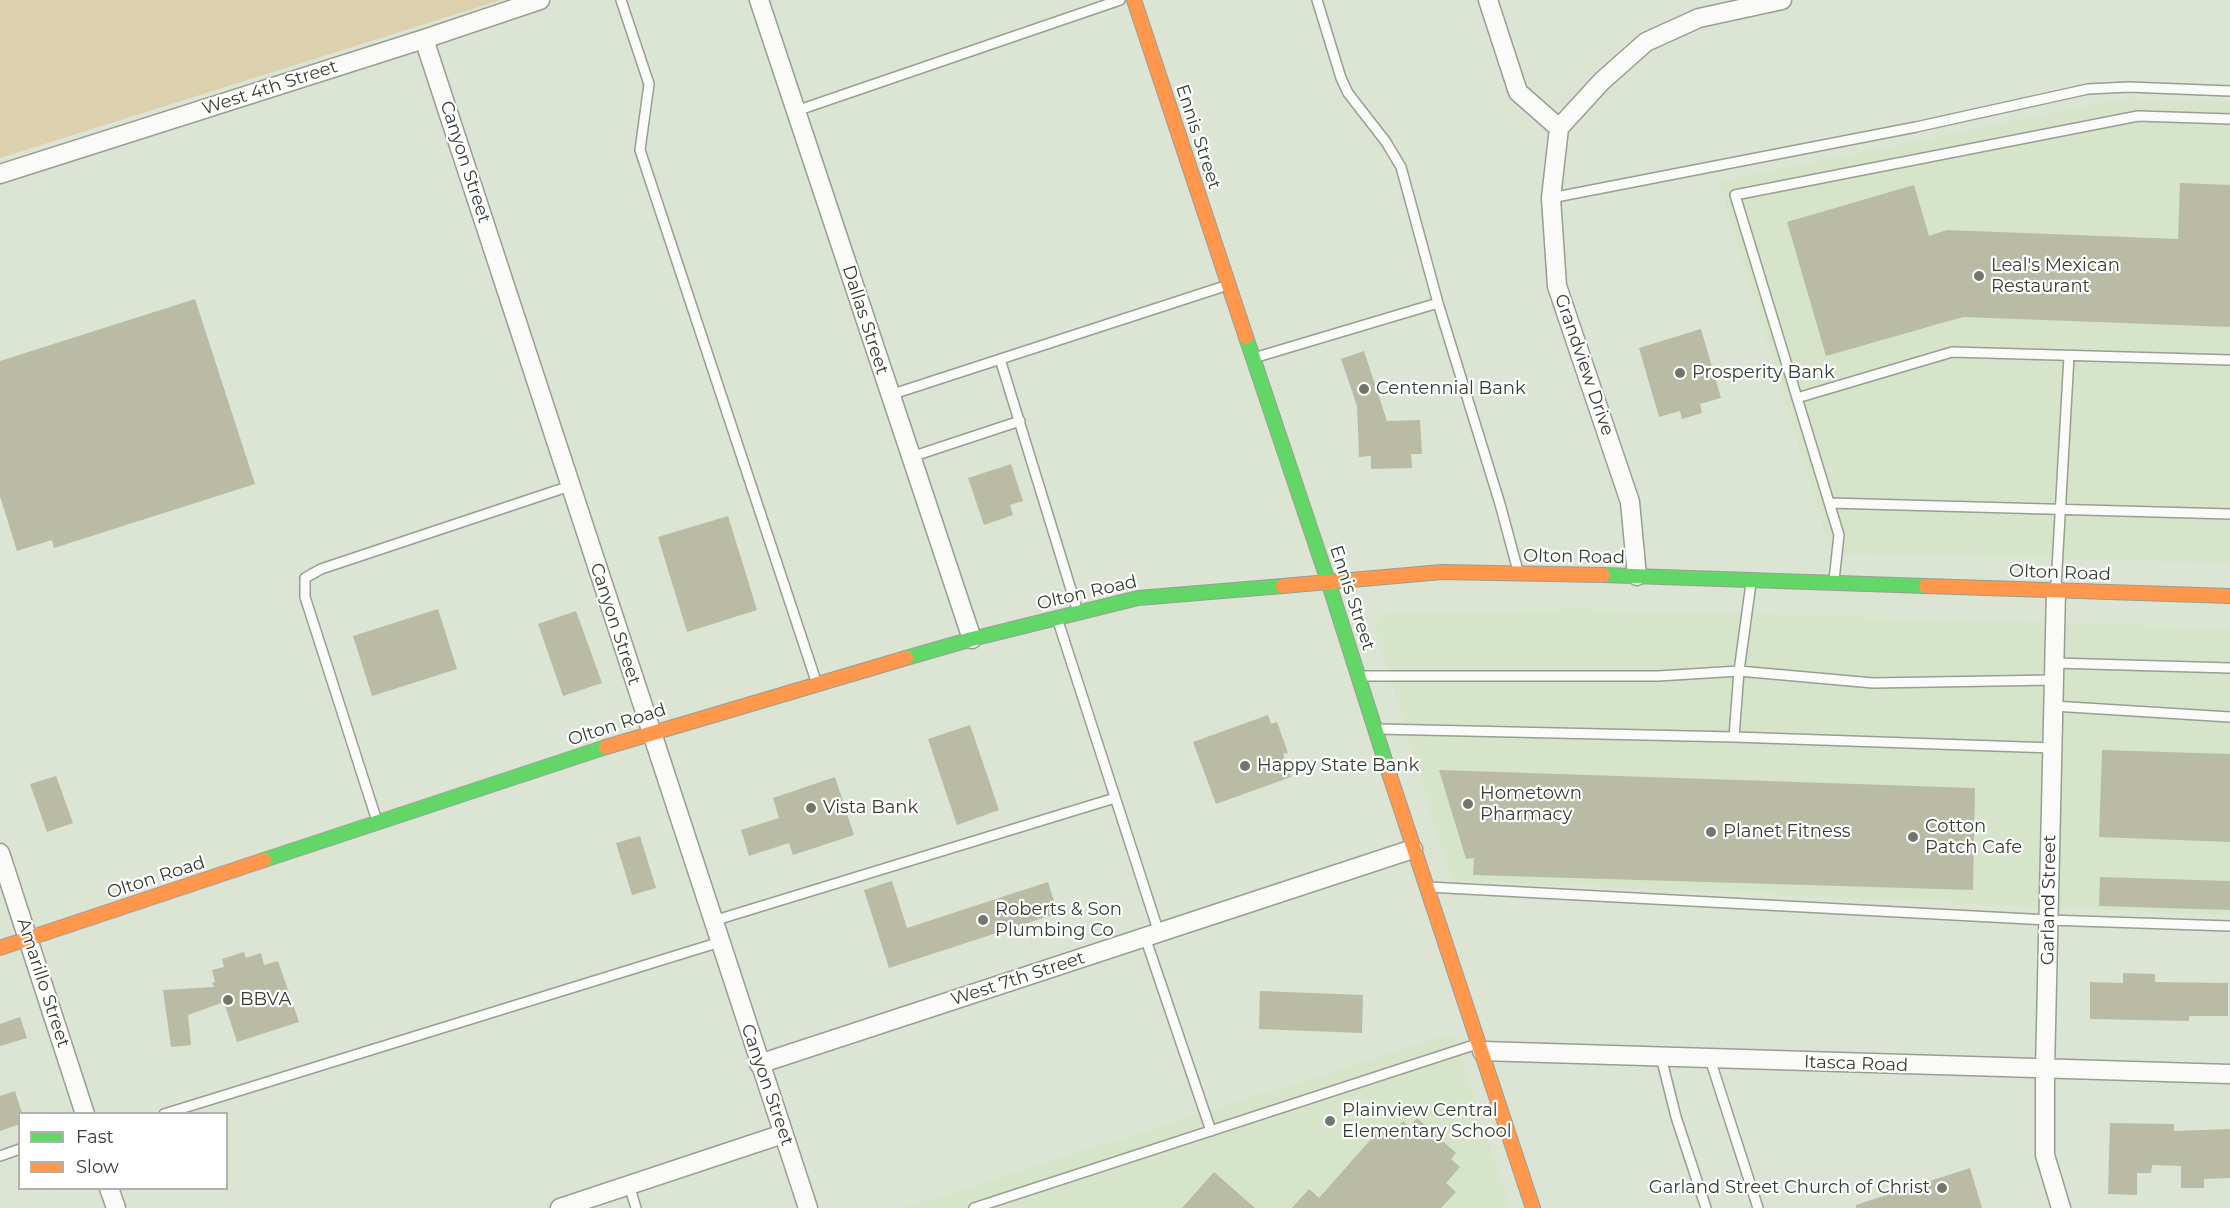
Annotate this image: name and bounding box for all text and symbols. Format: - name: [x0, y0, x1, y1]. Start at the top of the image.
- street label: West 4th Street: [200, 56, 340, 120]
- street label: Ennis Street: [1171, 82, 1225, 192]
- street label: Canyon Street: [435, 98, 495, 226]
- place label: Leal's Mexican Restaurant: [1991, 255, 2120, 298]
- street label: Dallas Street: [837, 263, 893, 377]
- marker: Leal's Mexican Restaurant: [1972, 269, 1986, 283]
- street label: Grandview Drive: [1550, 291, 1618, 439]
- place label: Prosperity Bank: [1692, 362, 1835, 384]
- marker: Prosperity Bank: [1673, 366, 1687, 380]
- place label: Centennial Bank: [1376, 378, 1526, 400]
- marker: Centennial Bank: [1357, 382, 1371, 396]
- street label: Ennis Street: [1325, 543, 1379, 653]
- street label: Olton Road: [1523, 545, 1625, 569]
- street label: Canyon Street: [585, 560, 645, 688]
- street label: Olton Road: [2009, 560, 2111, 586]
- street label: Olton Road: [1035, 571, 1139, 615]
- street label: Olton Road: [565, 699, 669, 751]
- place label: Happy State Bank: [1257, 755, 1419, 777]
- marker: Happy State Bank: [1238, 759, 1252, 773]
- place label: Hometown Pharmacy: [1480, 783, 1582, 826]
- place label: Vista Bank: [823, 797, 918, 819]
- marker: Hometown Pharmacy: [1461, 797, 1475, 811]
- marker: Vista Bank: [804, 801, 818, 815]
- place label: Cotton Patch Cafe: [1925, 816, 2022, 858]
- place label: Planet Fitness: [1723, 821, 1850, 843]
- marker: Planet Fitness: [1704, 825, 1718, 839]
- marker: Cotton Patch Cafe: [1906, 830, 1920, 844]
- street label: Garland Street: [2037, 835, 2061, 965]
- street label: Olton Road: [104, 852, 208, 904]
- place label: Roberts & Son Plumbing Co: [995, 899, 1122, 942]
- marker: Roberts & Son Plumbing Co: [976, 913, 990, 927]
- street label: Amarillo Street: [12, 916, 74, 1050]
- street label: West 7th Street: [948, 947, 1088, 1011]
- place label: BBVA: [240, 989, 291, 1011]
- marker: BBVA: [221, 993, 235, 1007]
- street label: Canyon Street: [736, 1021, 798, 1149]
- street label: Itasca Road: [1803, 1051, 1909, 1077]
- place label: Plainview Central Elementary School: [1342, 1100, 1512, 1142]
- legend: [18, 1112, 228, 1190]
- marker: Plainview Central Elementary School: [1323, 1114, 1337, 1128]
- text: Fast: [76, 1126, 114, 1148]
- text: Slow: [76, 1156, 119, 1178]
- place label: Garland Street Church of Christ: [1649, 1177, 1930, 1199]
- marker: Garland Street Church of Christ: [1935, 1181, 1949, 1195]

